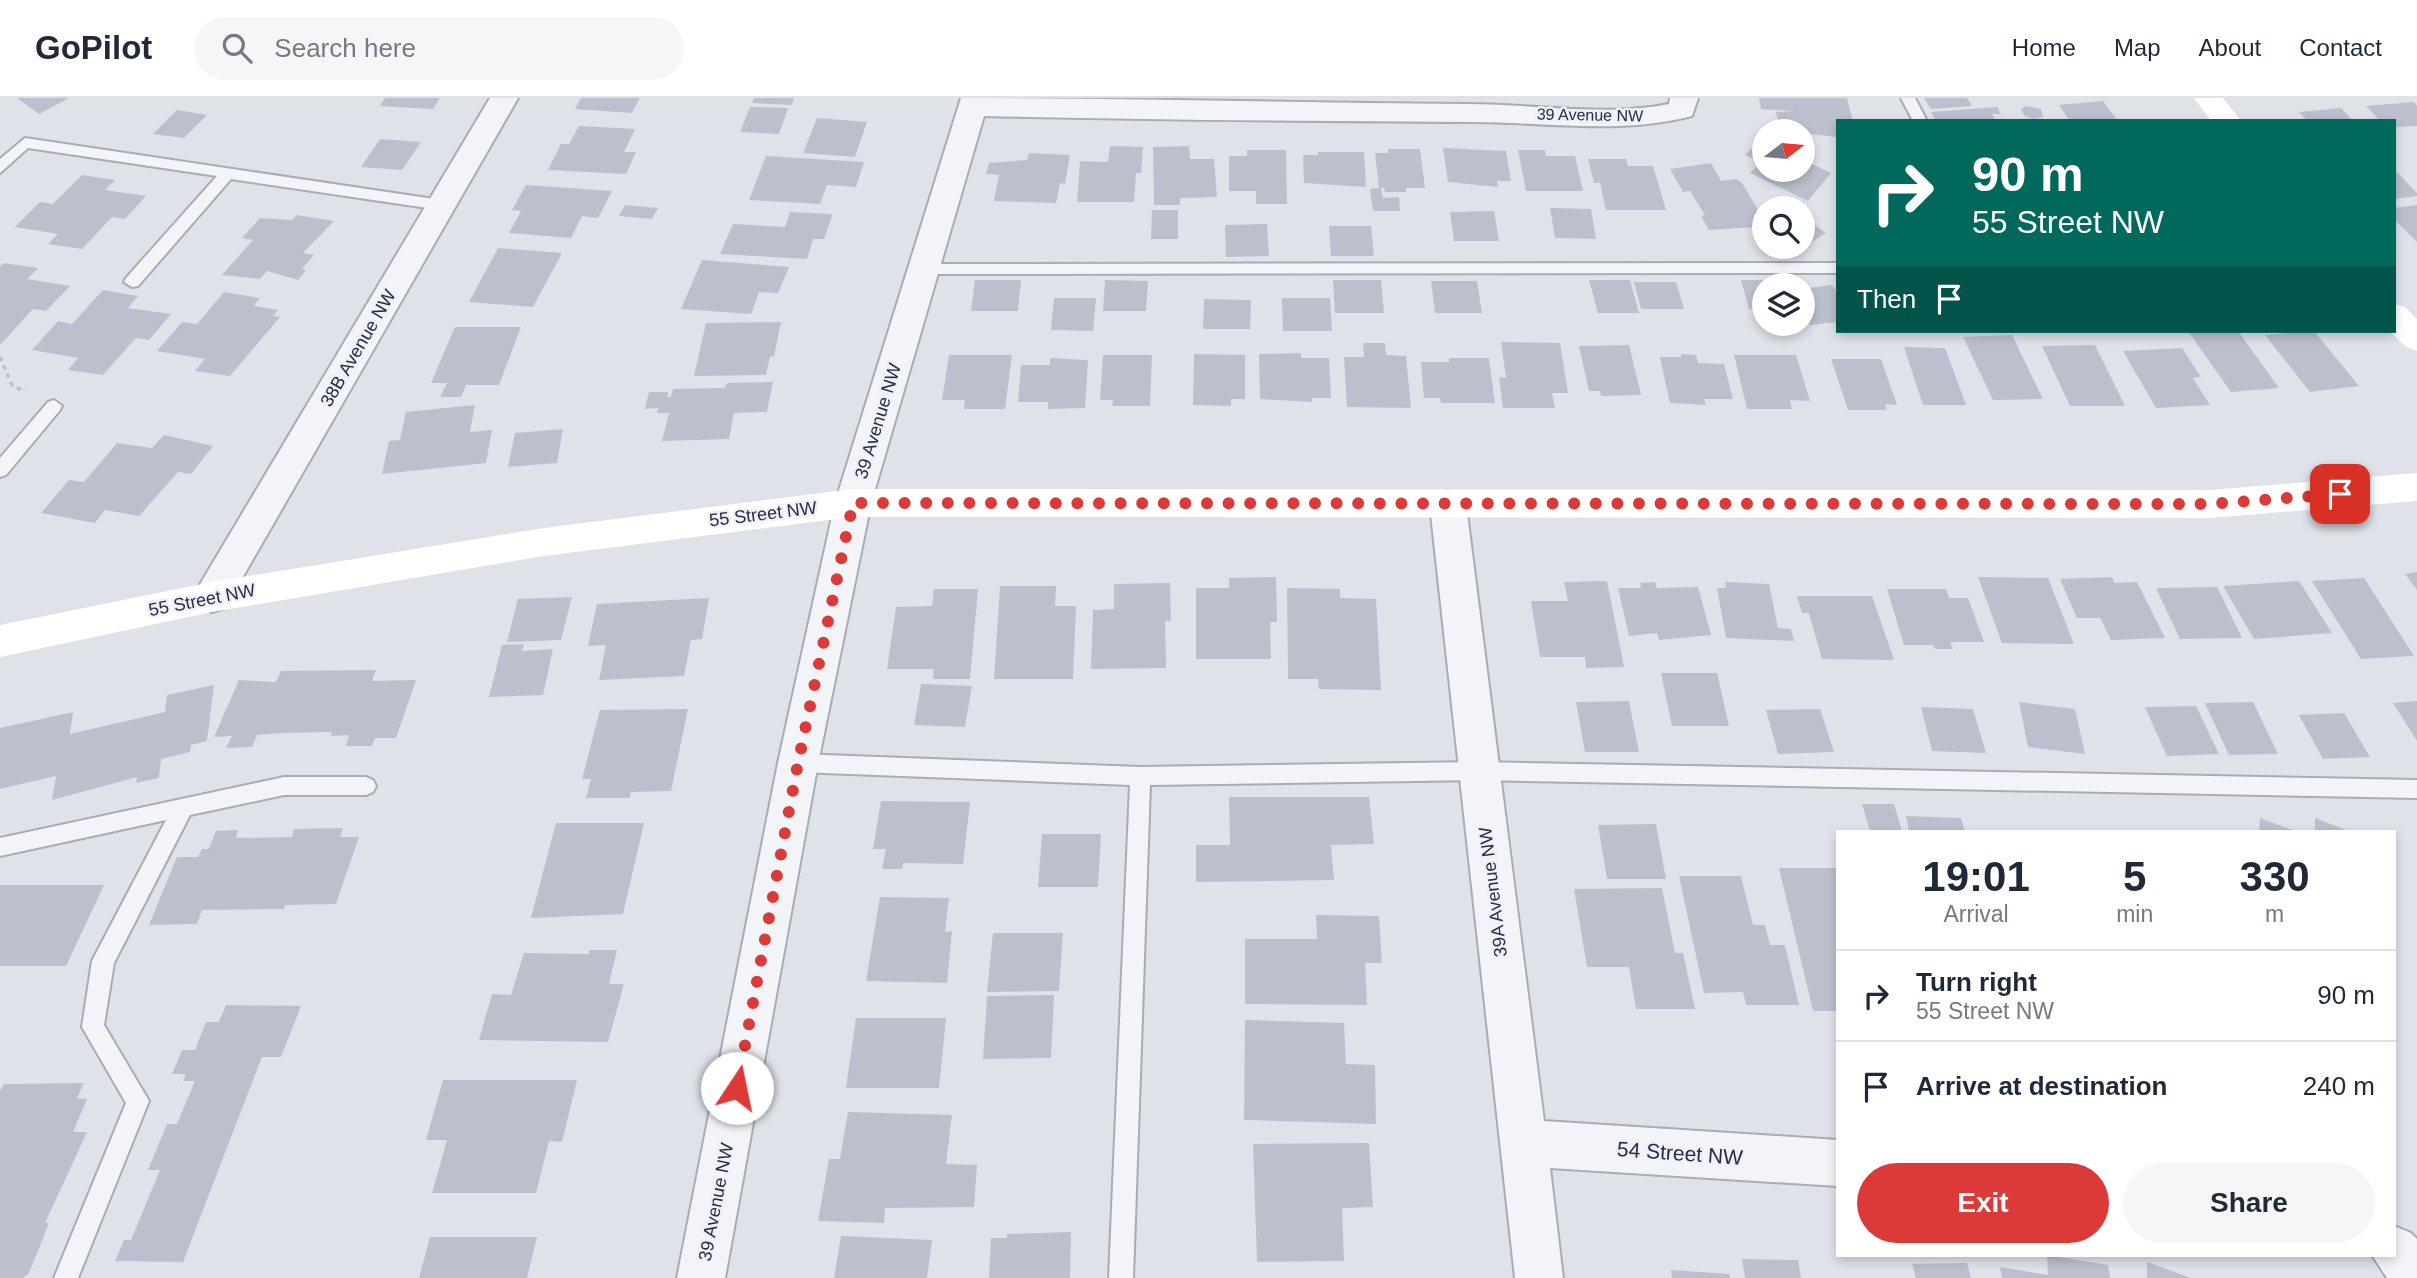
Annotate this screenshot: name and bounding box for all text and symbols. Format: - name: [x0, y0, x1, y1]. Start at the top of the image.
- search box: [194, 17, 684, 80]
- text: GoPilot: [35, 29, 152, 66]
- icon: search: [218, 29, 256, 67]
- text: Search here: [274, 33, 416, 63]
- text: Home: [2012, 34, 2076, 61]
- text: Map: [2114, 34, 2161, 61]
- text: About: [2199, 34, 2261, 61]
- text: Contact: [2299, 34, 2382, 61]
- street label: 39 Avenue NW: [1537, 106, 1644, 124]
- north arrow: [1752, 119, 1815, 182]
- map controls: [1752, 119, 1815, 336]
- icon: right: [1857, 147, 1948, 238]
- text: 90 m: [1972, 147, 2084, 201]
- button: search: [1752, 196, 1815, 259]
- text: 55 Street NW: [1972, 204, 2164, 240]
- button: layers: [1752, 273, 1815, 336]
- icon: arrive: [1930, 280, 1968, 318]
- text: Then: [1857, 284, 1916, 314]
- street label: 38B Avenue NW: [316, 286, 400, 410]
- street label: 39 Avenue NW: [851, 361, 905, 481]
- pin: [2310, 464, 2370, 524]
- icon: arrive: [2321, 475, 2359, 513]
- street label: 55 Street NW: [708, 497, 818, 531]
- street label: 55 Street NW: [147, 580, 257, 620]
- street label: 39A Avenue NW: [1475, 826, 1511, 958]
- text: 19:01: [1922, 853, 2030, 900]
- text: 5: [2123, 853, 2146, 900]
- text: 330: [2240, 853, 2310, 900]
- text: Arrival: [1943, 901, 2009, 927]
- text: min: [2116, 901, 2153, 927]
- text: m: [2265, 901, 2284, 927]
- text: Turn right: [1916, 967, 2037, 997]
- icon: right: [1857, 977, 1895, 1015]
- text: 90 m: [2317, 980, 2375, 1010]
- text: 55 Street NW: [1916, 998, 2054, 1024]
- position arrow: [700, 1051, 774, 1125]
- icon: arrive: [1857, 1068, 1895, 1106]
- text: Arrive at destination: [1916, 1071, 2167, 1101]
- text: 240 m: [2303, 1071, 2375, 1101]
- street label: 54 Street NW: [1616, 1137, 1744, 1169]
- street label: 39 Avenue NW: [695, 1141, 737, 1263]
- button: Exit: [1857, 1163, 2109, 1243]
- button: Share: [2123, 1163, 2375, 1243]

